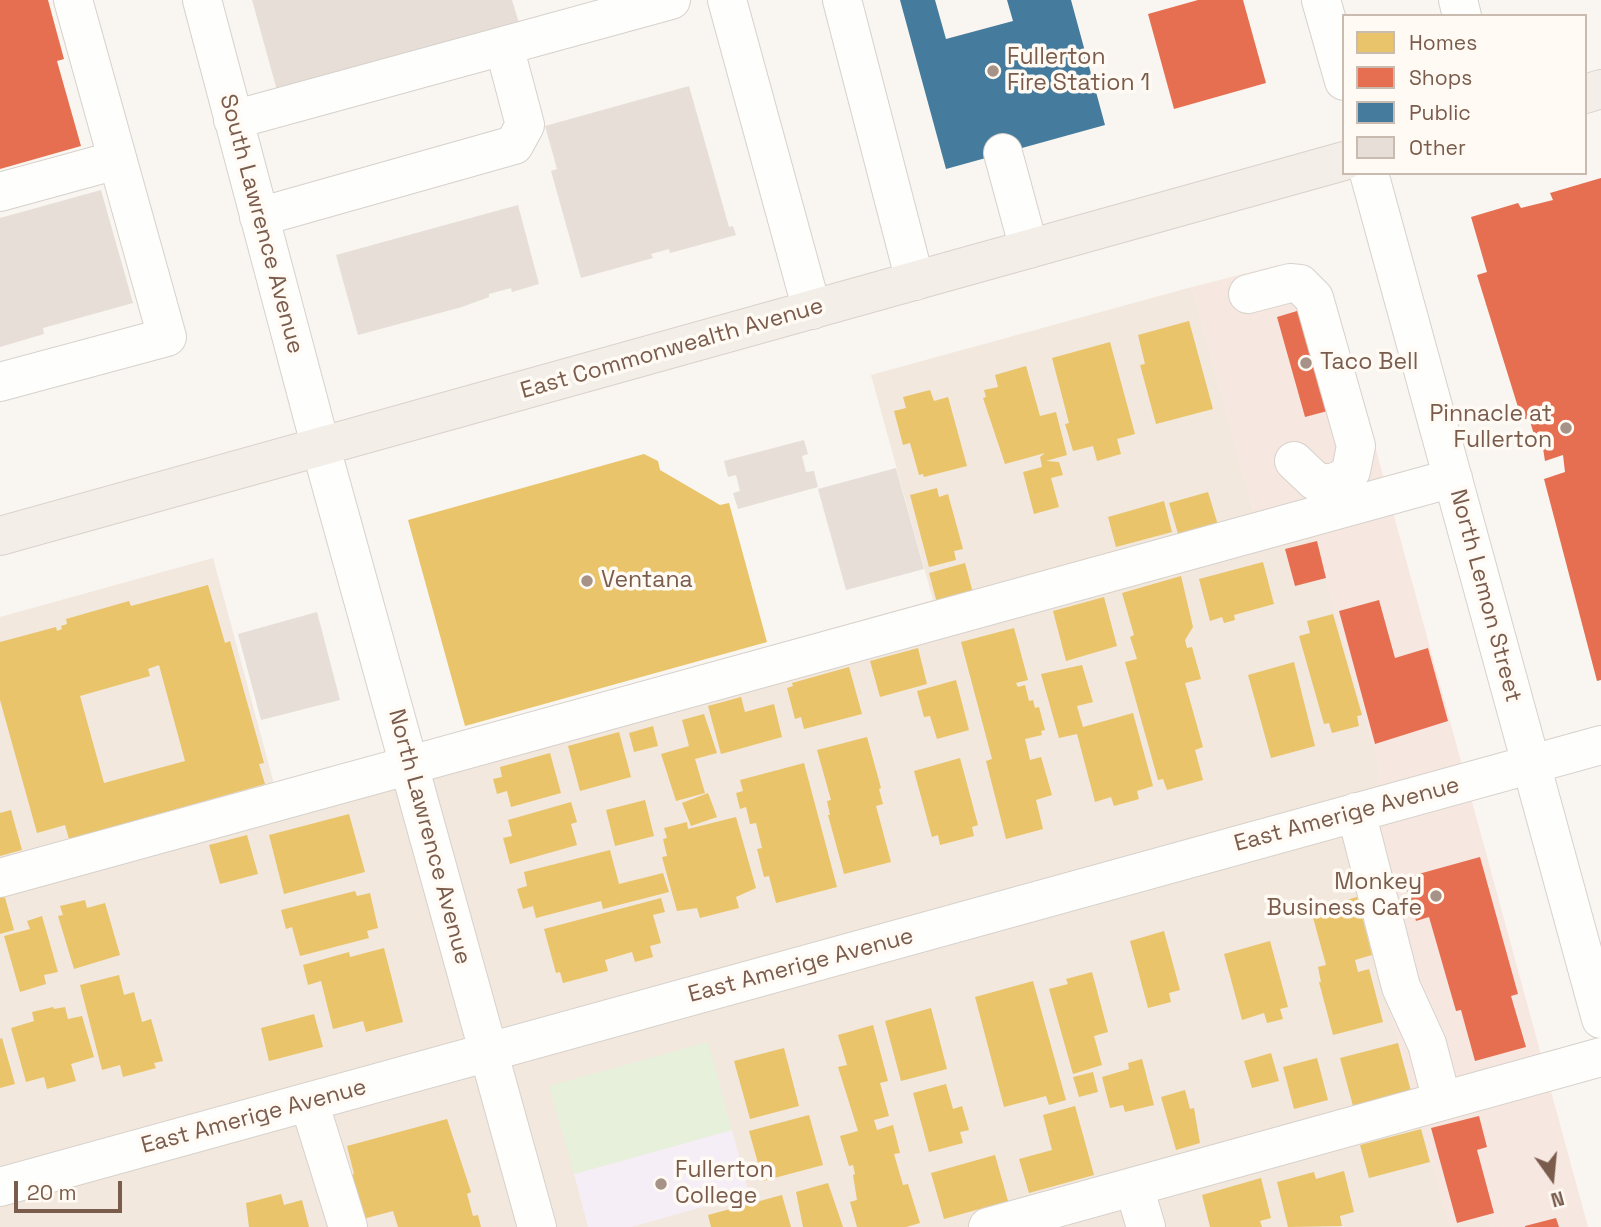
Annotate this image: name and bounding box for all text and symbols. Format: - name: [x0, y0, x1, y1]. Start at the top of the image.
- legend: [1342, 14, 1587, 175]
- text: Homes: [1409, 29, 1477, 56]
- place label: Fullerton Fire Station 1: [1007, 44, 1150, 98]
- marker: Fullerton Fire Station 1: [985, 63, 1001, 79]
- text: Shops: [1409, 64, 1472, 91]
- street label: South Lawrence Avenue: [213, 91, 309, 357]
- text: Public: [1409, 99, 1471, 126]
- text: Other: [1409, 134, 1466, 161]
- street label: East Commonwealth Avenue: [517, 293, 827, 405]
- place label: Taco Bell: [1320, 349, 1418, 377]
- marker: Taco Bell: [1298, 355, 1314, 371]
- place label: Pinnacle at Fullerton: [1429, 401, 1552, 455]
- marker: Pinnacle at Fullerton: [1558, 420, 1574, 436]
- street label: North Lemon Street: [1443, 487, 1527, 705]
- place label: Ventana: [601, 567, 693, 595]
- marker: Ventana: [579, 573, 595, 589]
- street label: North Lawrence Avenue: [382, 706, 476, 968]
- street label: East Amerige Avenue: [1231, 772, 1463, 858]
- place label: Monkey Business Cafe: [1267, 869, 1422, 923]
- marker: Monkey Business Cafe: [1428, 888, 1444, 904]
- street label: East Amerige Avenue: [685, 923, 917, 1009]
- street label: East Amerige Avenue: [138, 1074, 370, 1160]
- north arrow: [1517, 1143, 1587, 1213]
- place label: Fullerton College: [675, 1157, 774, 1211]
- scale bar: [18, 1168, 126, 1212]
- marker: Fullerton College: [653, 1176, 669, 1192]
- text: 20 m: [27, 1179, 77, 1206]
- text: N: [1548, 1185, 1567, 1212]

